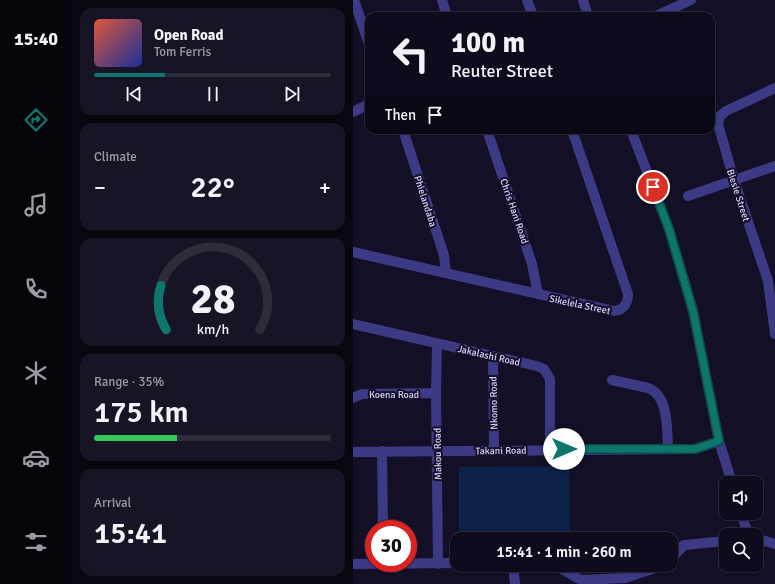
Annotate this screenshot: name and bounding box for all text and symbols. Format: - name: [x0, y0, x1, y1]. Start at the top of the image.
- text: Open Road: [154, 26, 224, 44]
- text: 100 m: [451, 26, 525, 60]
- text: 15:40: [14, 28, 58, 50]
- icon: left: [385, 28, 437, 80]
- text: Tom Ferris: [154, 44, 211, 60]
- text: Reuter Street: [451, 60, 553, 82]
- icon: previous: [123, 83, 145, 105]
- icon: pause: [202, 83, 224, 105]
- icon: next: [281, 83, 303, 105]
- icon: arrive: [424, 104, 446, 126]
- icon: directions: [22, 106, 50, 134]
- text: Then: [385, 106, 416, 124]
- text: Climate: [94, 149, 137, 165]
- street label: Biesie Street: [724, 168, 752, 223]
- text: 22°: [191, 169, 234, 206]
- pin: [636, 170, 670, 204]
- text: −: [94, 174, 106, 201]
- text: +: [319, 174, 331, 201]
- street label: Phielandaba: [411, 174, 439, 228]
- icon: arrive: [642, 176, 664, 198]
- street label: Chris Hani Road: [497, 177, 531, 246]
- icon: music: [22, 191, 50, 219]
- text: 28: [190, 274, 235, 325]
- icon: phone: [22, 275, 50, 303]
- street label: Sikelela Street: [548, 293, 612, 317]
- text: km/h: [196, 321, 229, 338]
- street label: Jakalashi Road: [456, 343, 521, 369]
- icon: climate: [22, 359, 50, 387]
- text: Range · 35%: [94, 374, 164, 390]
- street label: Nkomo Road: [488, 376, 500, 430]
- street label: Koena Road: [369, 389, 419, 401]
- text: 175 km: [94, 394, 189, 431]
- street label: Makou Road: [432, 428, 444, 480]
- position arrow: [543, 428, 585, 470]
- icon: car: [22, 444, 50, 472]
- street label: Takani Road: [475, 445, 527, 457]
- map controls: [719, 476, 763, 572]
- button: sound: [719, 476, 763, 520]
- text: Arrival: [94, 495, 131, 511]
- text: 15:41: [94, 515, 167, 552]
- speed limit sign: 30: [365, 520, 417, 572]
- icon: filters: [22, 528, 50, 556]
- button: search: [719, 528, 763, 572]
- text: 15:41 · 1 min · 260 m: [497, 543, 631, 561]

